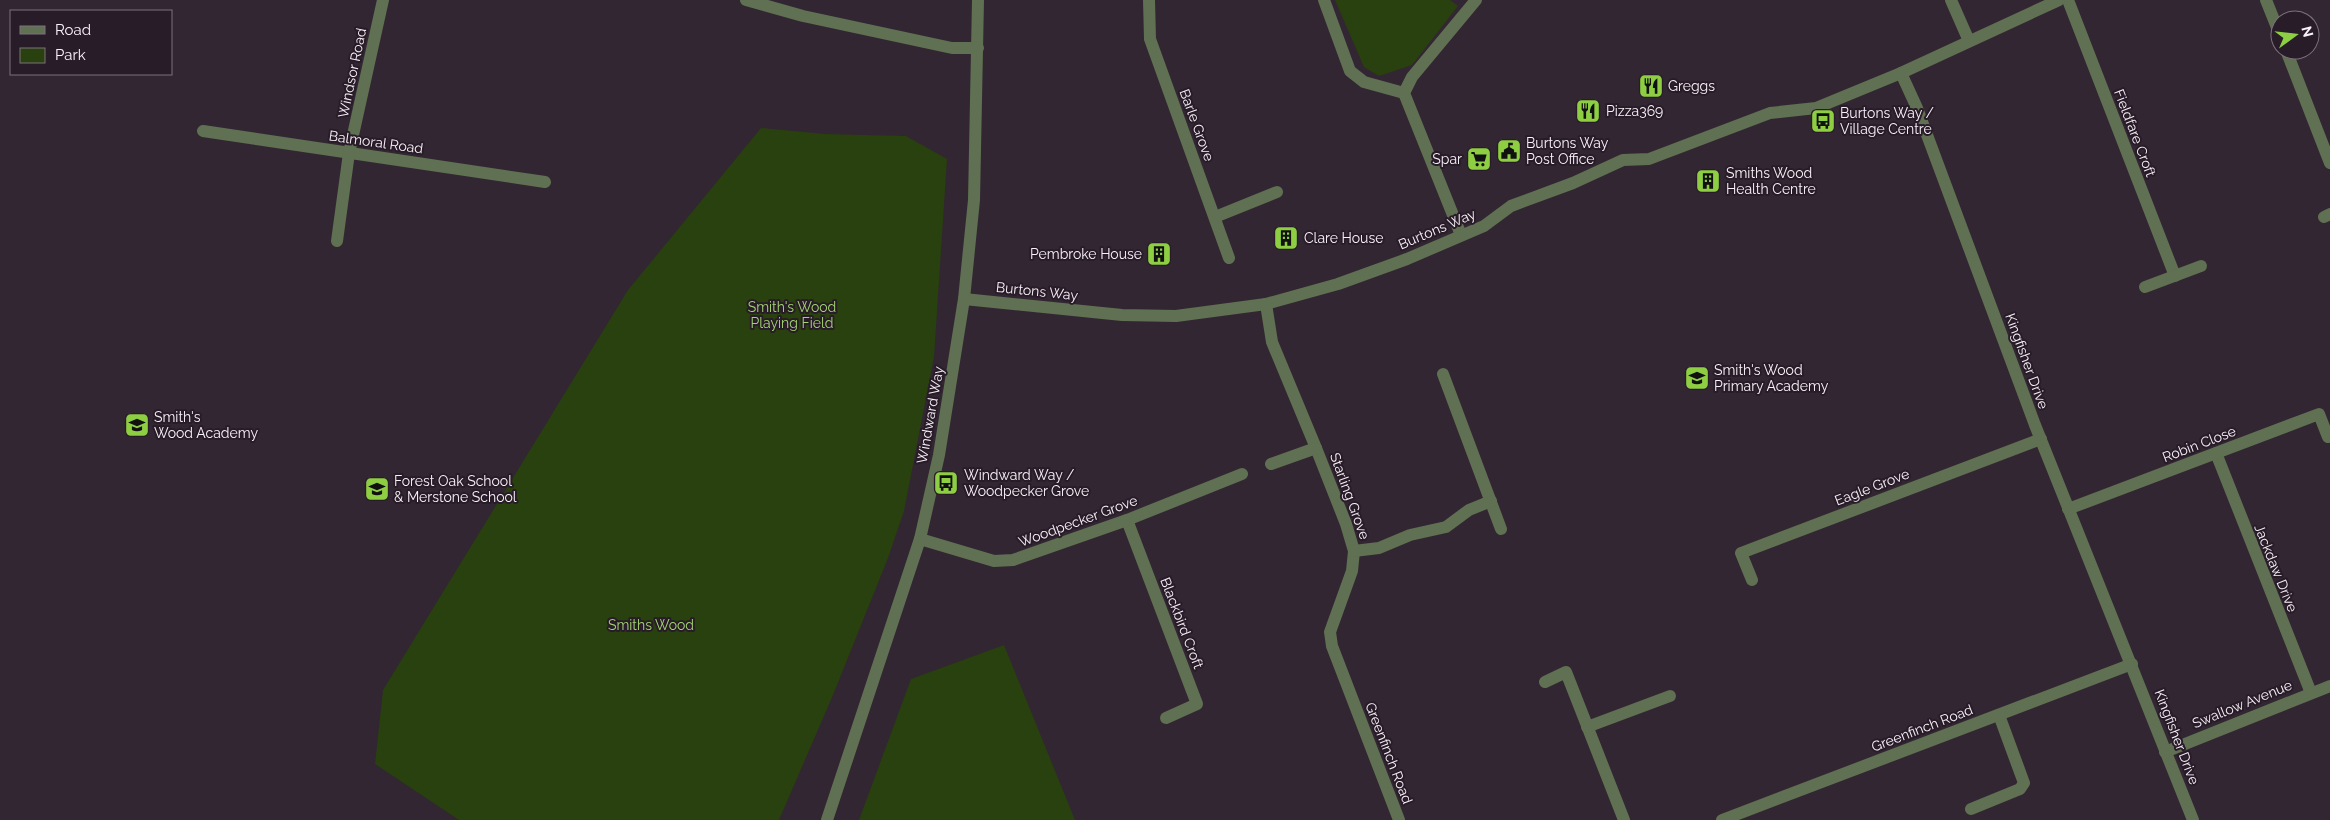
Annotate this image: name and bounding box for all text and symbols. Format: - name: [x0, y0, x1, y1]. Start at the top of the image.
- legend: [10, 10, 172, 75]
- north arrow: [2270, 10, 2320, 60]
- text: Road: [55, 21, 91, 39]
- text: N: [2298, 24, 2317, 39]
- street label: Windsor Road: [335, 27, 369, 119]
- text: Park: [55, 46, 86, 64]
- restaurant icon: Greggs: [1638, 73, 1664, 99]
- place label: Greggs: [1668, 78, 1715, 94]
- street label: Barle Grove: [1177, 87, 1217, 163]
- street label: Fieldfare Croft: [2111, 87, 2159, 179]
- restaurant icon: Pizza369: [1575, 98, 1601, 124]
- place label: Pizza369: [1606, 103, 1663, 119]
- place label: Burtons Way / Village Centre: [1840, 105, 1935, 137]
- bus stop icon: Burtons Way / Village Centre: [1810, 108, 1836, 134]
- street label: Balmoral Road: [328, 127, 424, 157]
- place label: Burtons Way Post Office: [1526, 135, 1609, 167]
- public building icon: Burtons Way Post Office: [1496, 138, 1522, 164]
- supermarket icon: Spar: [1466, 146, 1492, 172]
- place label: Spar: [1432, 151, 1462, 167]
- place label: Smiths Wood Health Centre: [1726, 165, 1816, 197]
- building icon: Smiths Wood Health Centre: [1695, 168, 1721, 194]
- street label: Burtons Way: [1396, 205, 1478, 252]
- building icon: Clare House: [1273, 225, 1299, 251]
- place label: Clare House: [1304, 230, 1383, 246]
- building icon: Pembroke House: [1146, 241, 1172, 267]
- place label: Pembroke House: [1030, 246, 1142, 262]
- street label: Burtons Way: [995, 279, 1079, 303]
- park label: Smith's Wood Playing Field: [748, 299, 836, 331]
- street label: Kingfisher Drive: [2002, 311, 2052, 411]
- place label: Smith's Wood Primary Academy: [1714, 362, 1829, 394]
- street label: Windward Way: [914, 365, 947, 465]
- school or university icon: Smith's Wood Primary Academy: [1684, 365, 1710, 391]
- place label: Smith's Wood Academy: [154, 409, 258, 441]
- school or university icon: Smith's Wood Academy: [124, 412, 150, 438]
- street label: Robin Close: [2160, 423, 2238, 465]
- street label: Starling Grove: [1327, 450, 1373, 542]
- street label: Eagle Grove: [1832, 465, 1912, 509]
- place label: Windward Way / Woodpecker Grove: [964, 467, 1089, 499]
- bus stop icon: Windward Way / Woodpecker Grove: [933, 470, 959, 496]
- place label: Forest Oak School & Merstone School: [394, 473, 517, 505]
- school or university icon: Forest Oak School & Merstone School: [364, 476, 390, 502]
- street label: Woodpecker Grove: [1016, 492, 1140, 550]
- street label: Jackdaw Drive: [2251, 522, 2301, 614]
- street label: Blackbird Croft: [1157, 575, 1207, 671]
- park label: Smiths Wood: [608, 617, 694, 633]
- street label: Swallow Avenue: [2190, 677, 2294, 731]
- street label: Kingfisher Drive: [2151, 687, 2203, 787]
- street label: Greenfinch Road: [1362, 700, 1416, 806]
- street label: Greenfinch Road: [1869, 701, 1975, 755]

